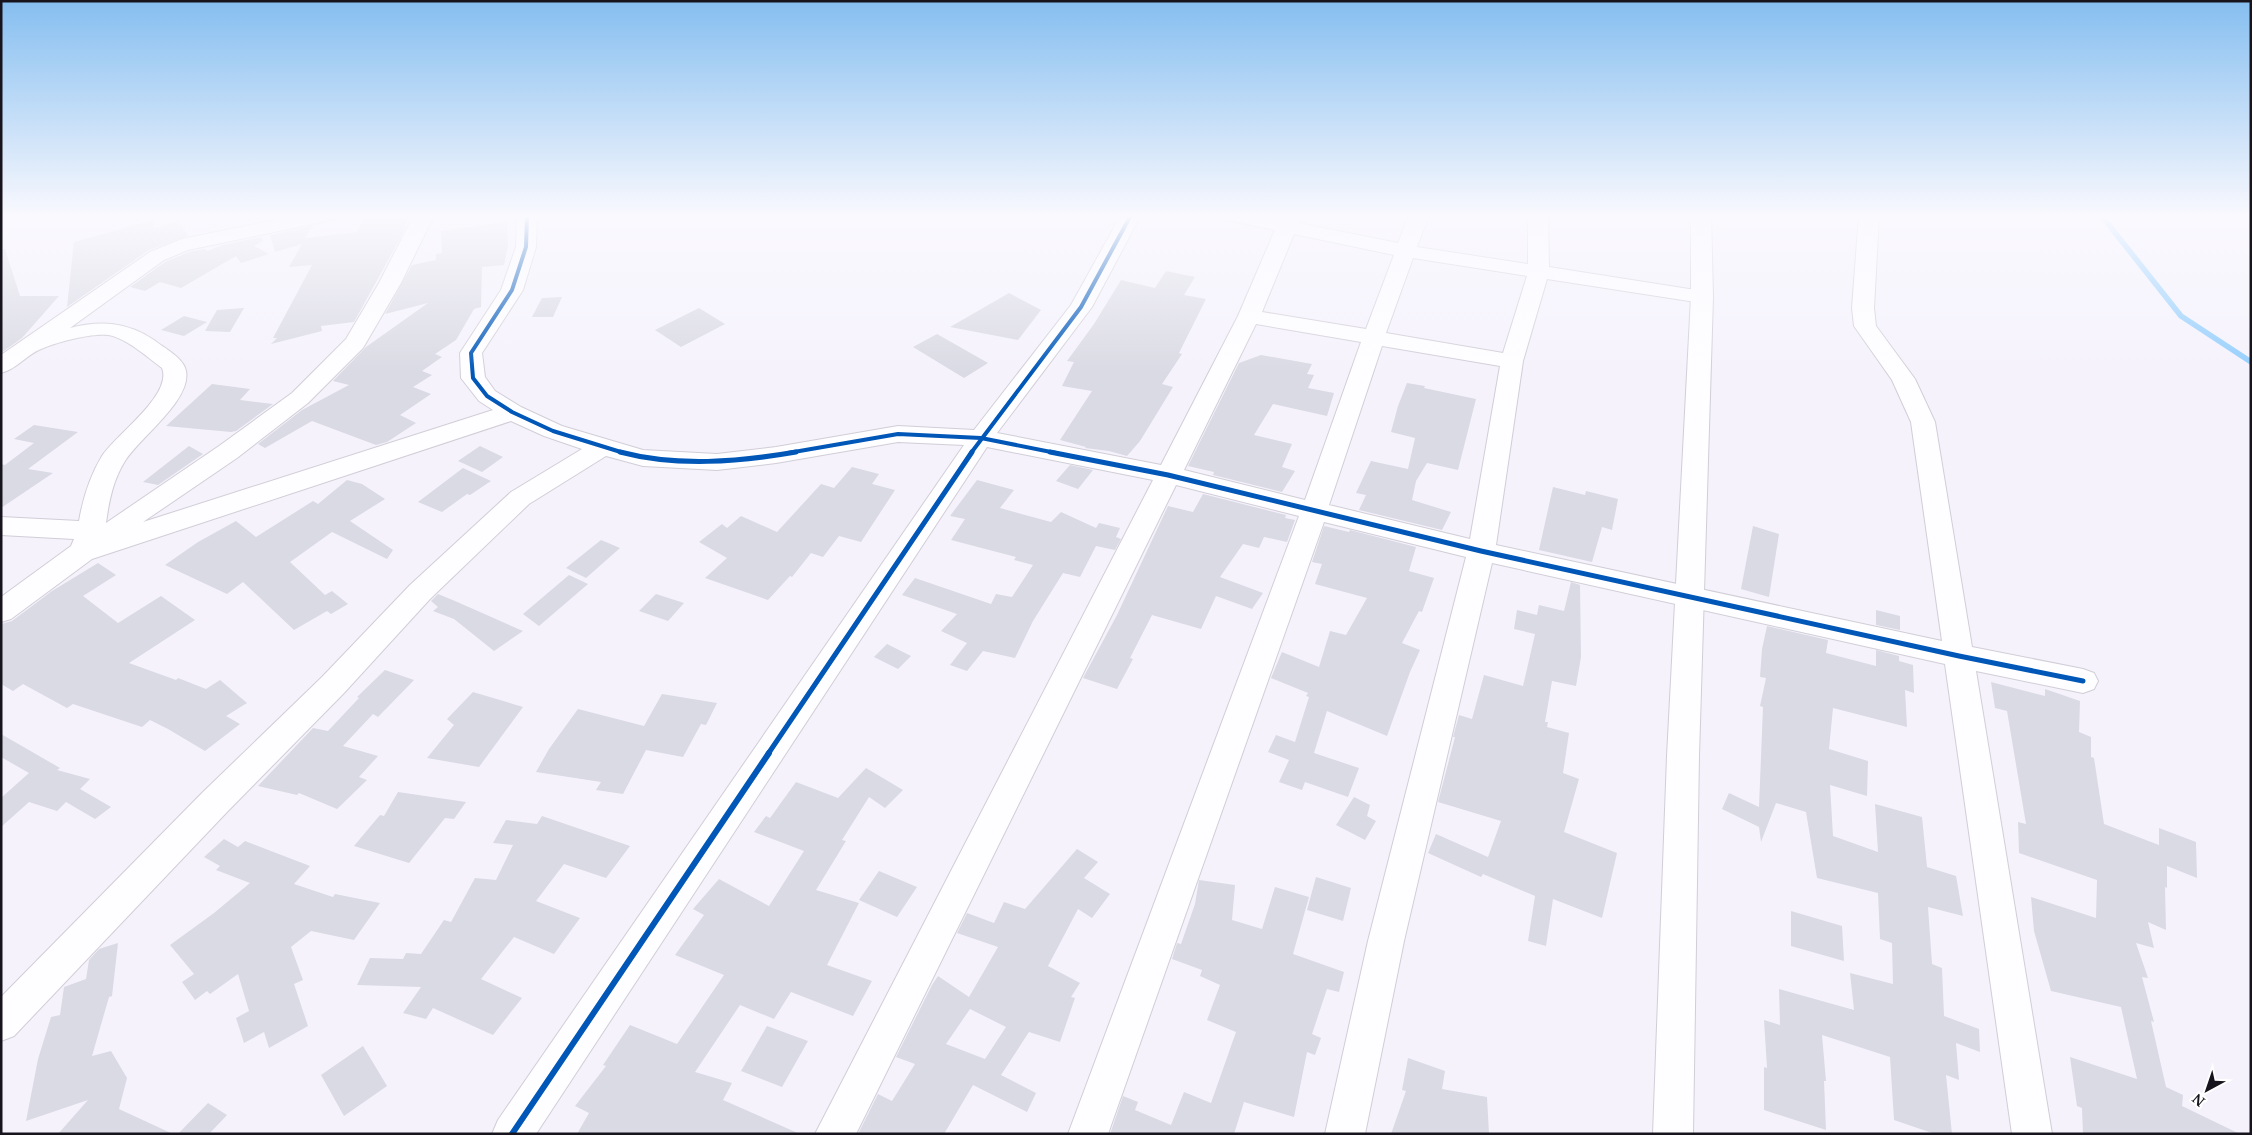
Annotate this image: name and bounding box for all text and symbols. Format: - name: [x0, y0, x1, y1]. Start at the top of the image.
- north arrow: [2182, 1065, 2232, 1115]
- text: N: [2188, 1090, 2209, 1111]

